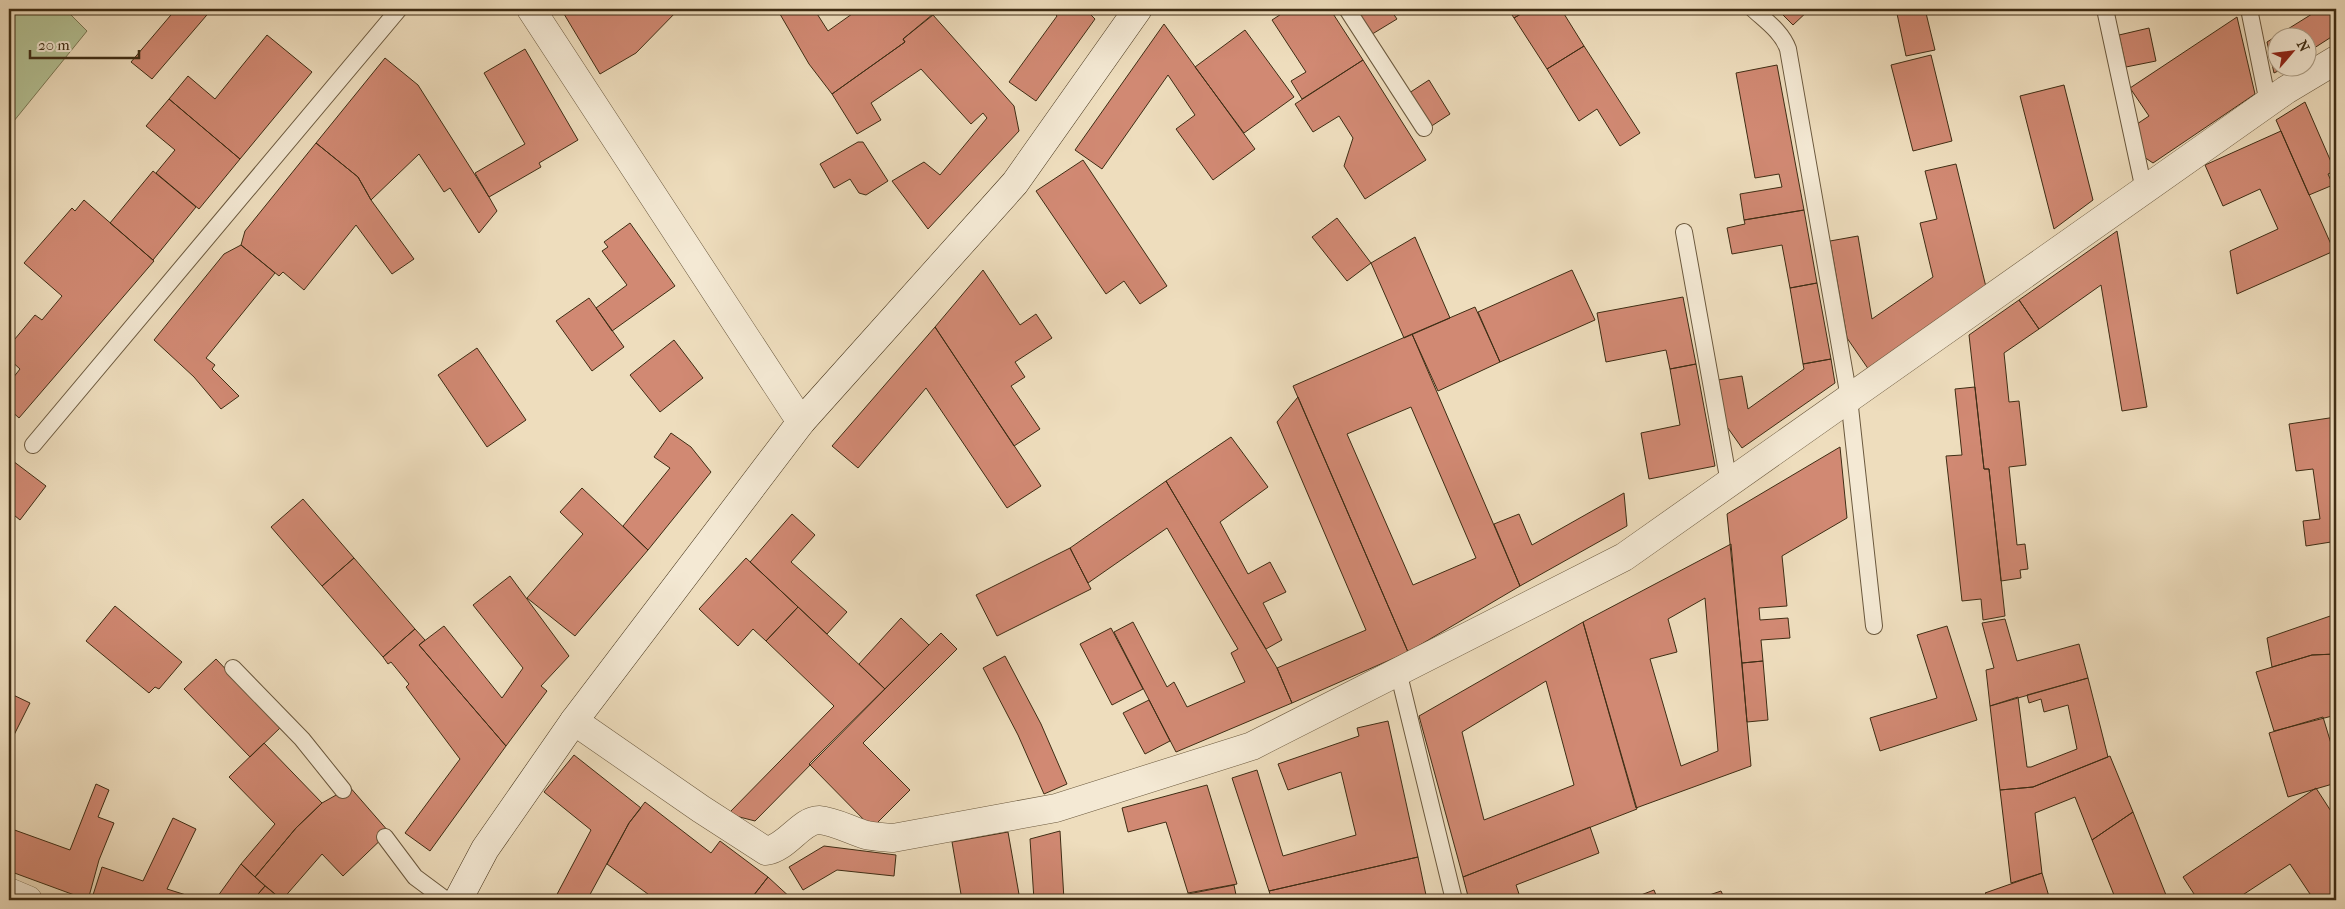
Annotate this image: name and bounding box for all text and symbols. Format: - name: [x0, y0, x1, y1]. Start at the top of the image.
- scale bar: [30, 28, 139, 60]
- north arrow: [2268, 28, 2318, 78]
- text: 20 m: [38, 36, 70, 54]
- text: N: [2293, 37, 2313, 55]

